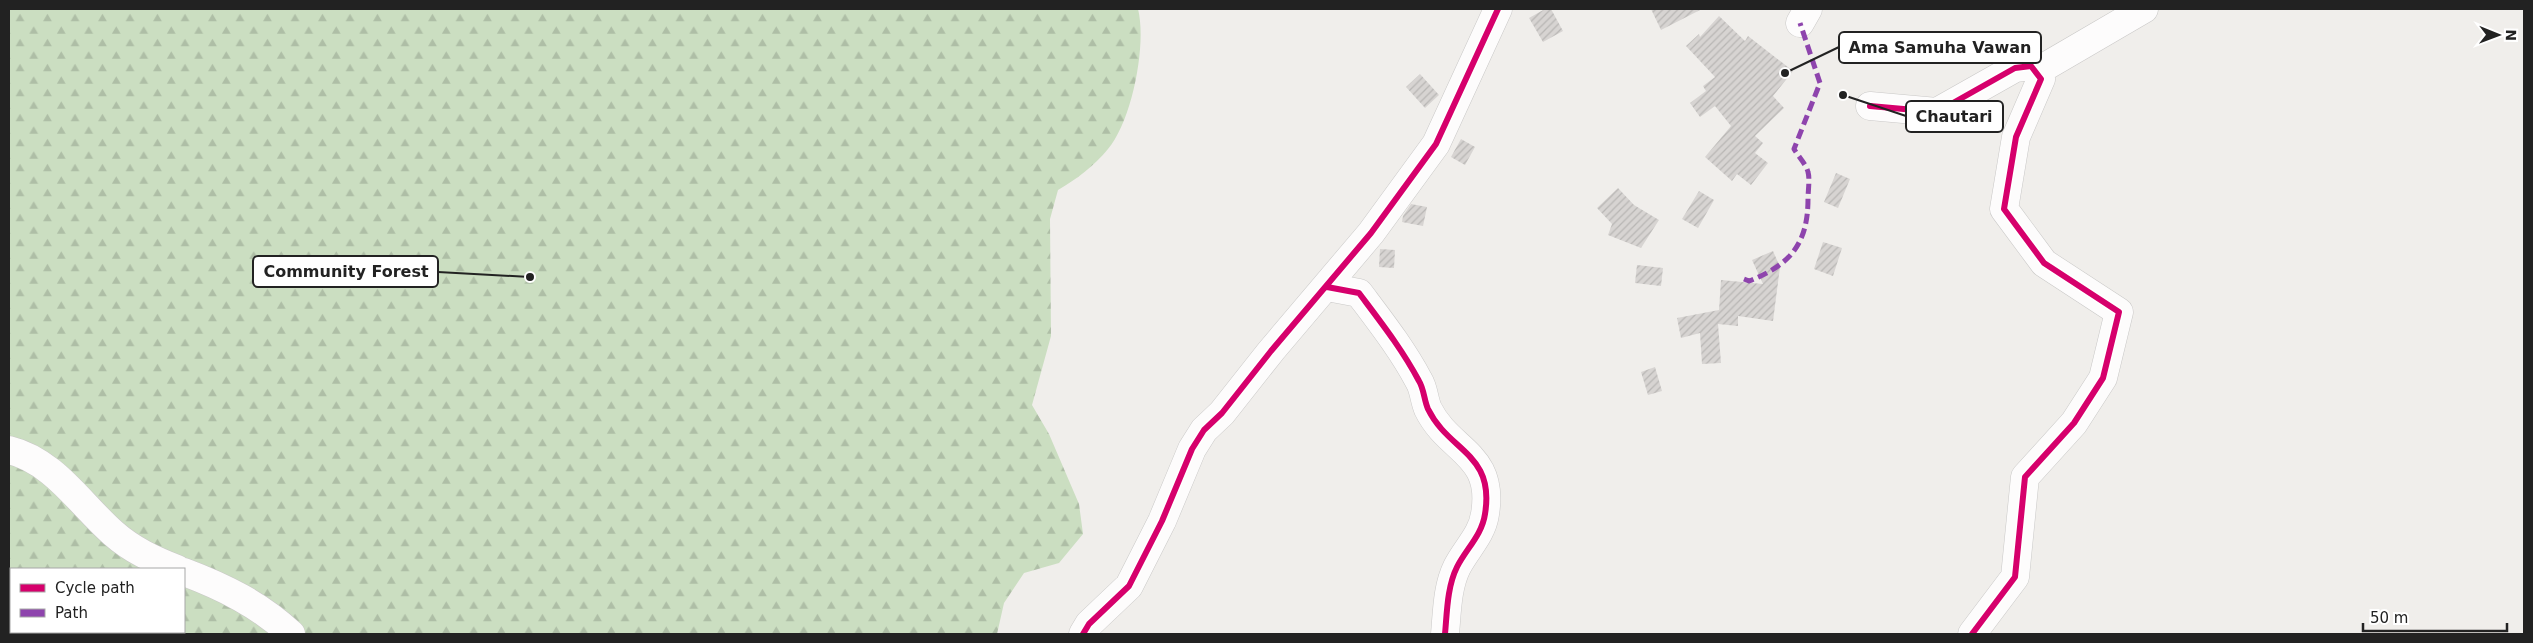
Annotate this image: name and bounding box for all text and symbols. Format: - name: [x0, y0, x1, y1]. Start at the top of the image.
- north arrow: [2473, 10, 2523, 60]
- text: N: [2503, 29, 2519, 41]
- callout: Ama Samuha Vawan: [1839, 32, 2041, 63]
- text: Ama Samuha Vawan: [1849, 38, 2031, 57]
- callout: Chautari: [1906, 101, 2003, 132]
- text: Chautari: [1915, 107, 1993, 126]
- callout: Community Forest: [253, 256, 438, 287]
- text: Community Forest: [263, 262, 429, 281]
- legend: [10, 568, 185, 633]
- text: Cycle path: [55, 579, 135, 597]
- scale bar: [2363, 600, 2507, 632]
- text: Path: [55, 604, 88, 622]
- text: 50 m: [2370, 609, 2408, 627]

